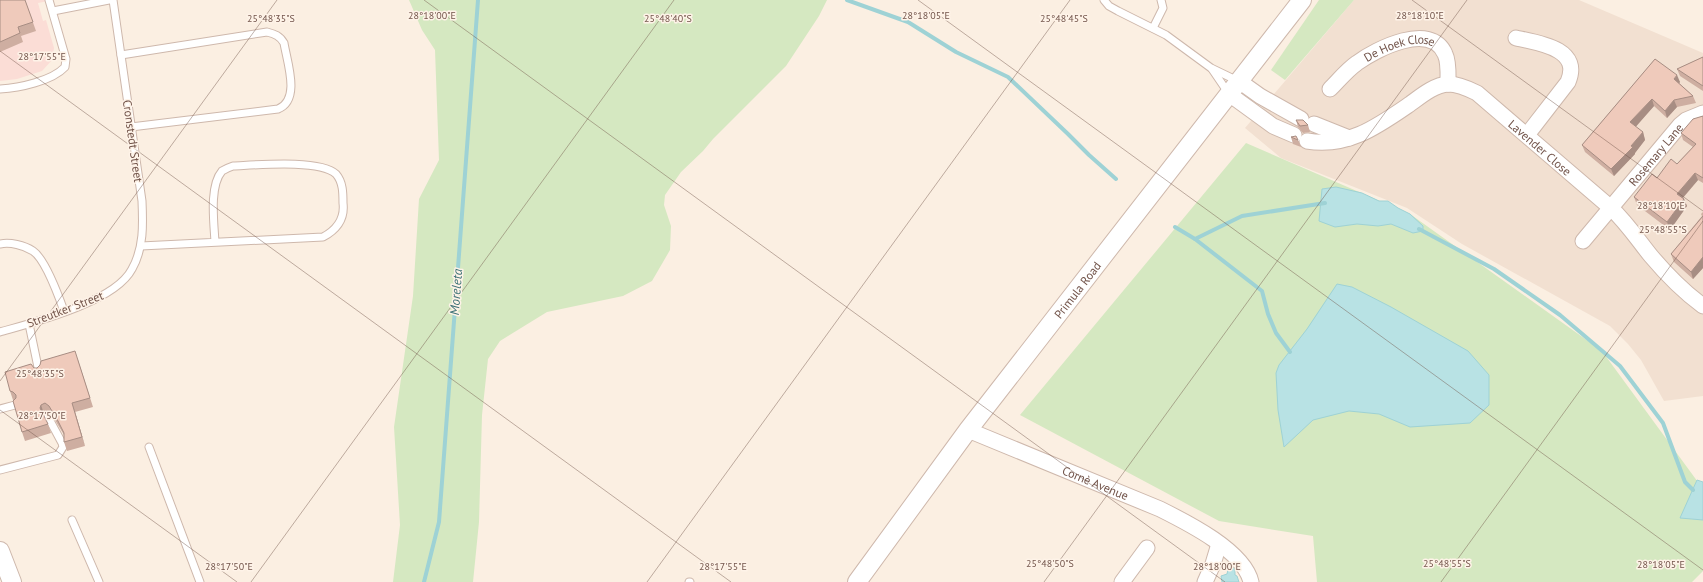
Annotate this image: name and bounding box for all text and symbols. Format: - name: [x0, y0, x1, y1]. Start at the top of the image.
- text: 28°18'00"E: [408, 9, 456, 22]
- text: 28°18'05"E: [902, 9, 950, 22]
- text: 28°18'10"E: [1396, 9, 1444, 22]
- text: 25°48'35"S: [247, 12, 295, 25]
- text: 25°48'40"S: [644, 12, 692, 25]
- text: 25°48'45"S: [1040, 12, 1088, 25]
- street label: De Hoek Close: [1361, 31, 1438, 64]
- text: 28°17'55"E: [18, 50, 66, 63]
- street label: Cronstedt Street: [120, 99, 146, 183]
- street label: Lavender Close: [1506, 116, 1575, 178]
- street label: Rosemary Lane: [1625, 120, 1686, 189]
- text: 28°18'10"E: [1637, 199, 1685, 212]
- text: 25°48'55"S: [1639, 223, 1687, 236]
- street label: Primula Road: [1050, 258, 1104, 321]
- water label: Moreleta: [446, 268, 466, 316]
- street label: Streutker Street: [25, 288, 105, 330]
- text: 25°48'35"S: [16, 367, 64, 380]
- text: 28°17'50"E: [18, 409, 66, 422]
- street label: Cornè Avenue: [1060, 462, 1131, 503]
- text: 25°48'50"S: [1026, 557, 1074, 570]
- text: 25°48'55"S: [1423, 557, 1471, 570]
- text: 28°18'05"E: [1637, 558, 1685, 571]
- text: 28°17'50"E: [205, 560, 253, 573]
- text: 28°17'55"E: [699, 560, 747, 573]
- text: 28°18'00"E: [1193, 560, 1241, 573]

